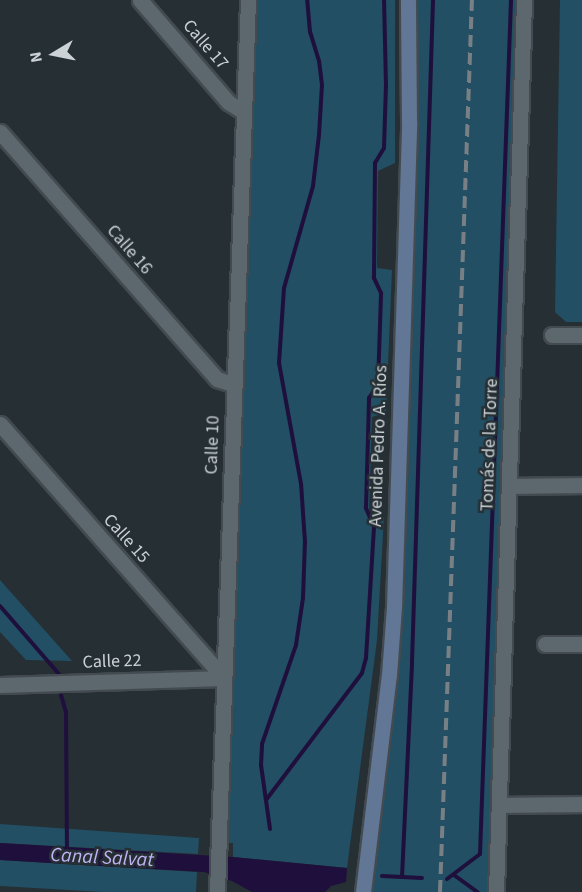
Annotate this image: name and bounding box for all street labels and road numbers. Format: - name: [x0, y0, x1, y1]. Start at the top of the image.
- street label: Calle 17: [178, 16, 232, 74]
- street label: Calle 16: [102, 221, 156, 279]
- street label: Avenida Pedro A. Ríos: [365, 365, 393, 527]
- street label: Tomás de la Torre: [477, 378, 503, 512]
- street label: Calle 10: [201, 415, 225, 475]
- street label: Calle 15: [98, 510, 154, 568]
- street label: Calle 22: [82, 650, 142, 674]

